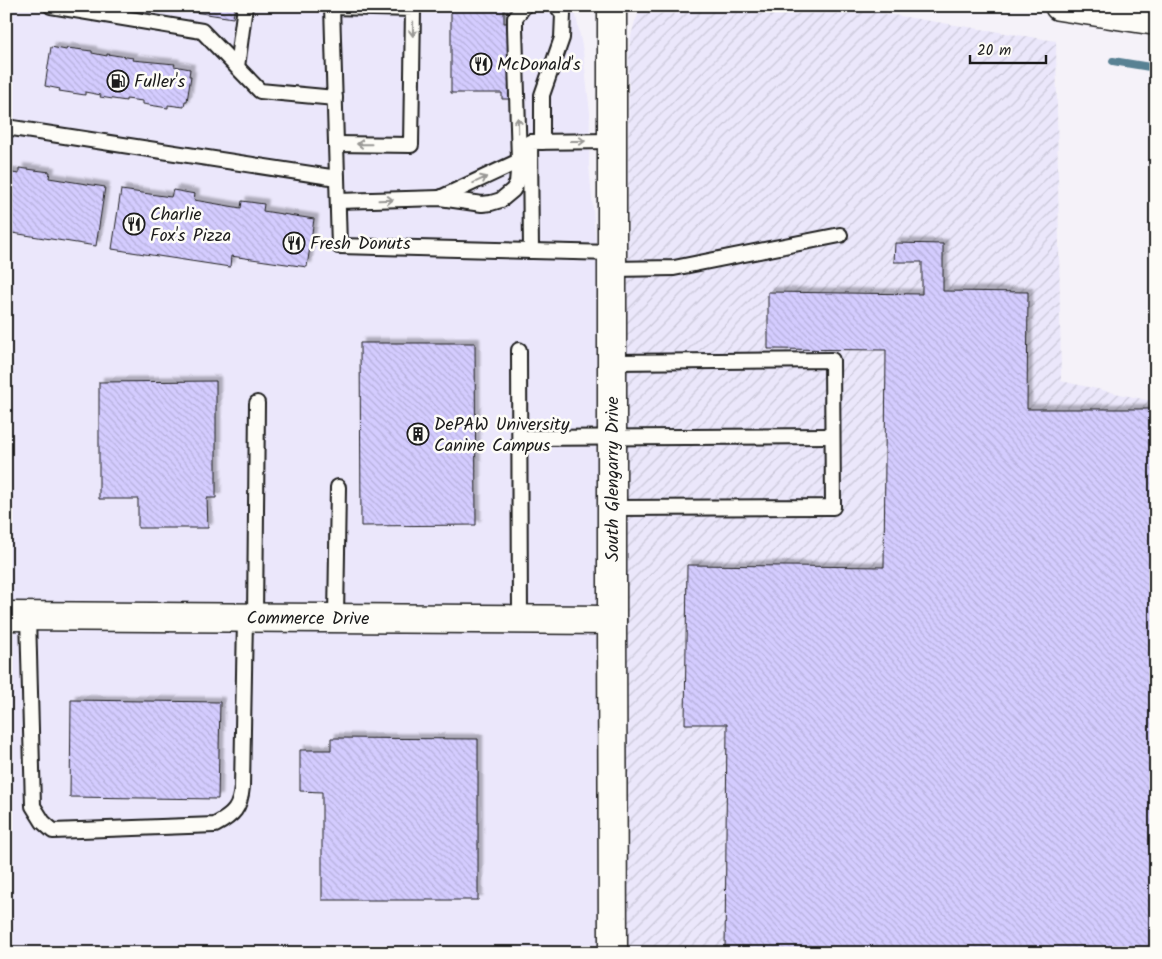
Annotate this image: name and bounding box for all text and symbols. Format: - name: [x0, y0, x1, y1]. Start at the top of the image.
- one-way arrow: [408, 21, 417, 37]
- scale bar: [970, 32, 1046, 64]
- text: 20 m: [977, 39, 1011, 63]
- place label: McDonald's: [497, 51, 581, 80]
- restaurant icon: McDonald's: [469, 52, 493, 76]
- place label: Fuller's: [134, 68, 186, 97]
- fuel station icon: Fuller's: [106, 69, 130, 93]
- one-way arrow: [513, 118, 523, 134]
- one-way arrow: [569, 136, 585, 146]
- one-way arrow: [357, 140, 373, 149]
- one-way arrow: [472, 174, 487, 184]
- one-way arrow: [378, 195, 394, 204]
- place label: Charlie Fox's Pizza: [150, 201, 231, 251]
- restaurant icon: Charlie Fox's Pizza: [122, 212, 146, 236]
- place label: Fresh Donuts: [310, 230, 411, 259]
- restaurant icon: Fresh Donuts: [282, 231, 306, 255]
- street label: South Glengarry Drive: [599, 396, 628, 562]
- place label: DePAW University Canine Campus: [434, 411, 570, 461]
- building icon: DePAW University Canine Campus: [406, 422, 430, 446]
- street label: Commerce Drive: [247, 605, 369, 634]

